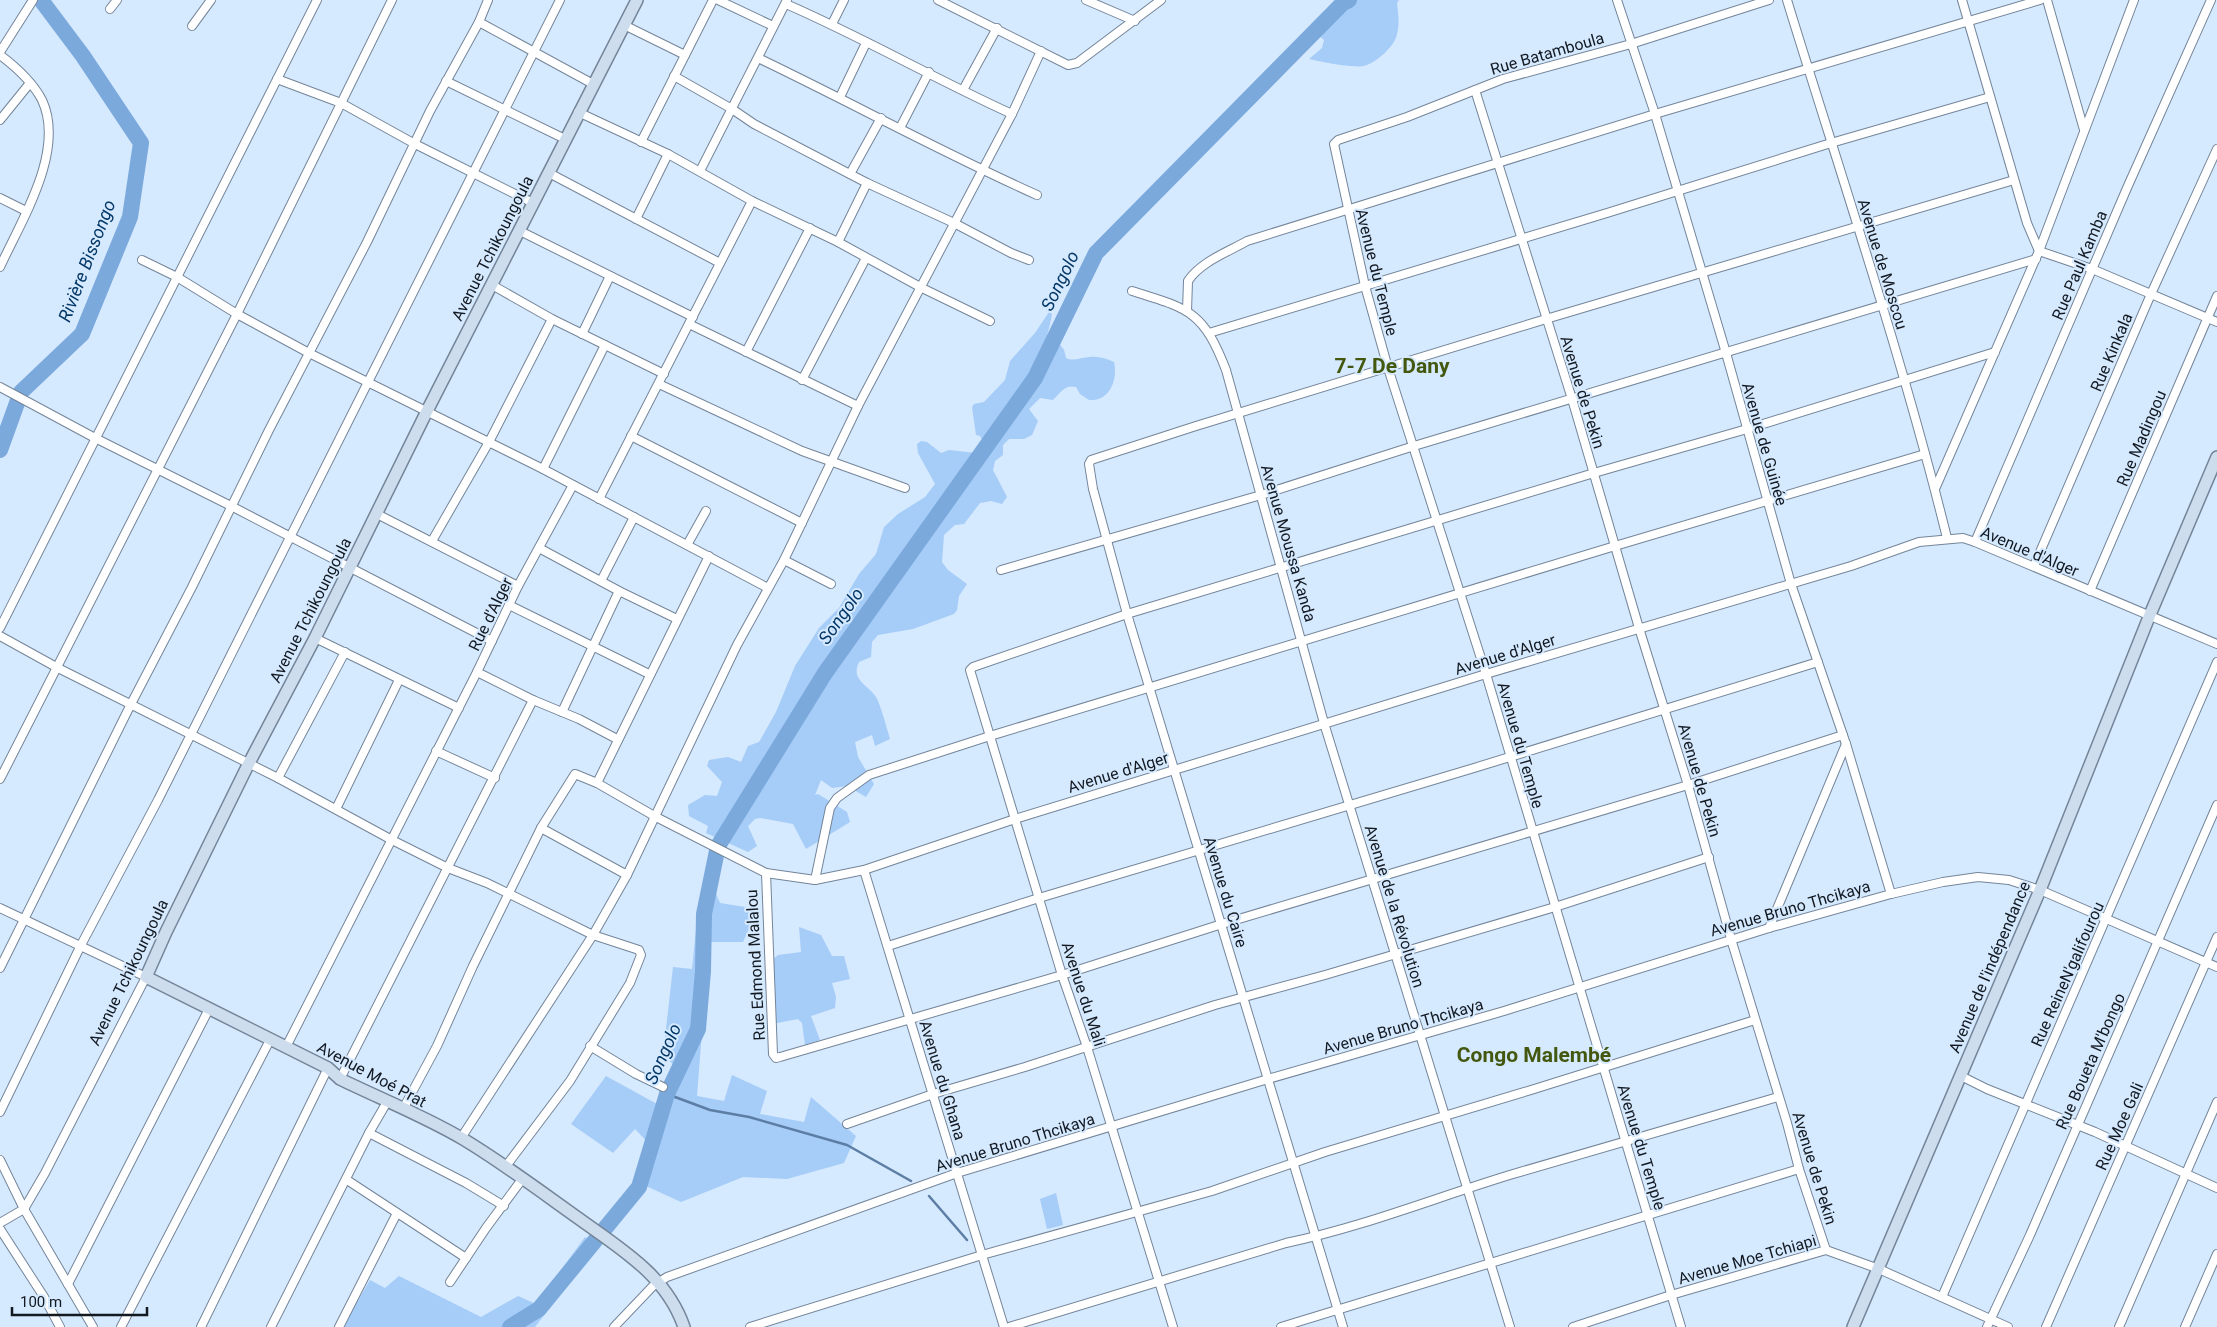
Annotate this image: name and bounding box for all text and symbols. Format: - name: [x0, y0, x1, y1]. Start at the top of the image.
- street label: Rue Batamboula: [1488, 28, 1606, 79]
- street label: Avenue Tchikoungoula: [448, 173, 537, 324]
- water label: Rivière Bissongo: [54, 197, 119, 325]
- street label: Avenue de Moscou: [1854, 197, 1911, 332]
- street label: Avenue du Temple: [1352, 207, 1402, 338]
- street label: Rue Paul Kamba: [2048, 208, 2111, 323]
- water label: Songolo: [1036, 247, 1083, 314]
- street label: Rue Kinkala: [2086, 310, 2136, 394]
- street label: Avenue de Pekin: [1556, 333, 1609, 451]
- district label: 7-7 De Dany: [1334, 354, 1450, 378]
- street label: Avenue de Guinée: [1738, 380, 1791, 508]
- street label: Rue Madingou: [2113, 387, 2170, 489]
- street label: Avenue Moussa Kanda: [1257, 462, 1320, 624]
- street label: Avenue d'Alger: [1978, 522, 2082, 581]
- street label: Avenue Tchikoungoula: [266, 535, 355, 686]
- street label: Rue d'Alger: [465, 574, 517, 654]
- water label: Songolo: [814, 583, 868, 648]
- street label: Avenue d'Alger: [1452, 630, 1558, 679]
- street label: Avenue du Temple: [1493, 680, 1548, 810]
- street label: Avenue de Pekin: [1674, 721, 1725, 839]
- street label: Avenue d'Alger: [1065, 748, 1171, 797]
- street label: Avenue de la Révolution: [1361, 823, 1428, 990]
- street label: Avenue du Caire: [1200, 834, 1251, 950]
- street label: Avenue Bruno Thcikaya: [1708, 877, 1872, 940]
- street label: Avenue de l'indépendance: [1945, 879, 2034, 1056]
- street label: Rue Edmond Malalou: [742, 889, 769, 1041]
- street label: Avenue Tchikoungoula: [85, 896, 172, 1048]
- street label: Rue ReineN'galifourou: [2027, 899, 2108, 1050]
- street label: Avenue du Mali: [1058, 940, 1109, 1049]
- street label: Rue Boueta M'bongo: [2052, 990, 2129, 1132]
- street label: Avenue Bruno Thcikaya: [1321, 995, 1485, 1058]
- street label: Avenue du Ghana: [915, 1018, 970, 1142]
- water label: Songolo: [640, 1020, 685, 1087]
- street label: Avenue Moé Prat: [314, 1038, 430, 1111]
- district label: Congo Malembé: [1457, 1043, 1611, 1067]
- street label: Rue Moe Gali: [2092, 1079, 2147, 1173]
- street label: Avenue du Temple: [1613, 1082, 1670, 1212]
- street label: Avenue Bruno Thcikaya: [933, 1109, 1097, 1176]
- street label: Avenue de Pekin: [1788, 1109, 1841, 1227]
- street label: Avenue Moe Tchiapi: [1676, 1231, 1818, 1288]
- scale bar: [12, 1284, 148, 1316]
- text: 100 m: [20, 1293, 62, 1311]

